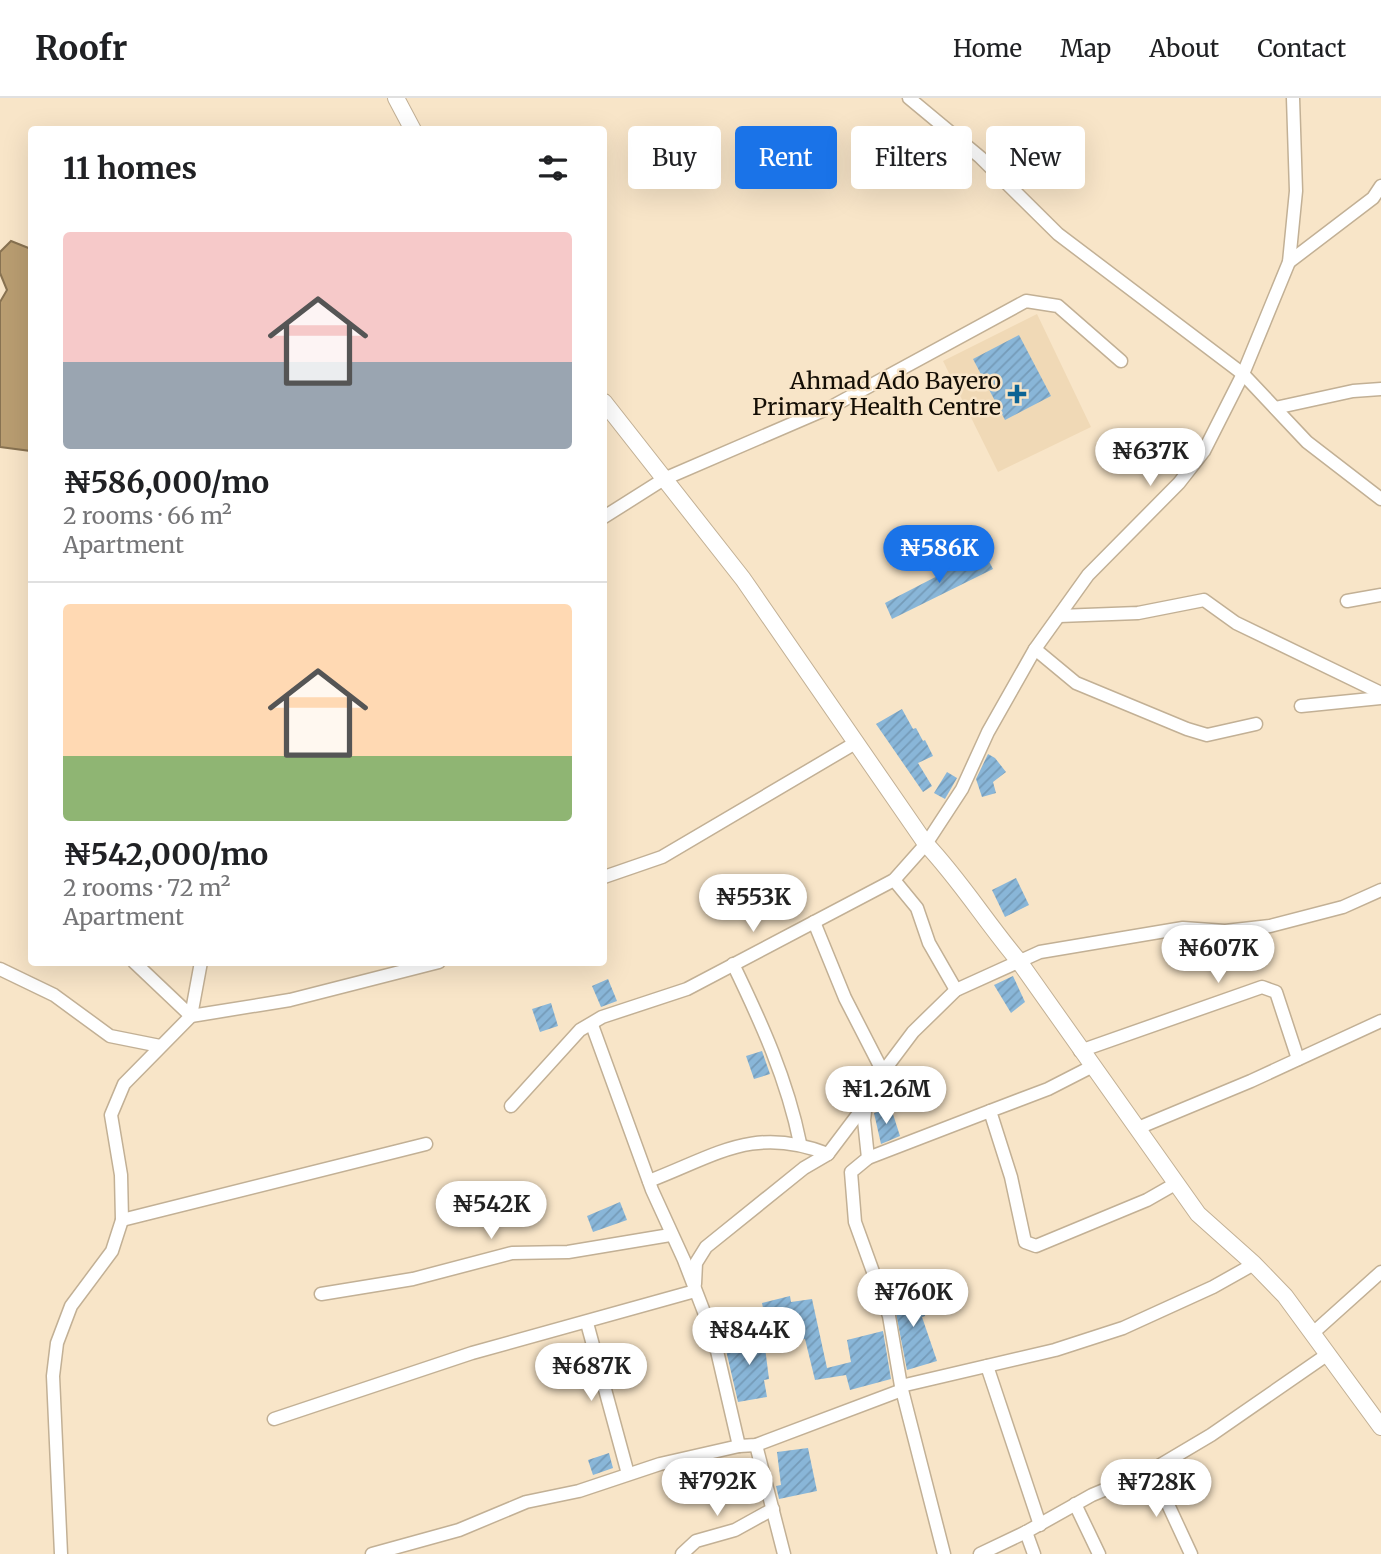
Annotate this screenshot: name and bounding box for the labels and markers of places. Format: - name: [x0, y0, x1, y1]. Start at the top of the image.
- place label: Ahmad Ado Bayero Primary Health Centre: [752, 366, 1001, 421]
- marker: Ahmad Ado Bayero Primary Health Centre: [1007, 384, 1027, 404]
- pin: ₦637K: [1101, 428, 1199, 488]
- pin: ₦586K: [890, 526, 988, 585]
- pin: ₦553K: [704, 874, 802, 934]
- pin: ₦607K: [1169, 926, 1267, 985]
- pin: ₦1.26M: [829, 1066, 943, 1126]
- pin: ₦542K: [442, 1182, 540, 1241]
- pin: ₦760K: [864, 1270, 962, 1329]
- pin: ₦844K: [700, 1308, 798, 1367]
- pin: ₦687K: [542, 1344, 640, 1403]
- pin: ₦792K: [668, 1458, 766, 1518]
- pin: ₦728K: [1107, 1460, 1205, 1519]

